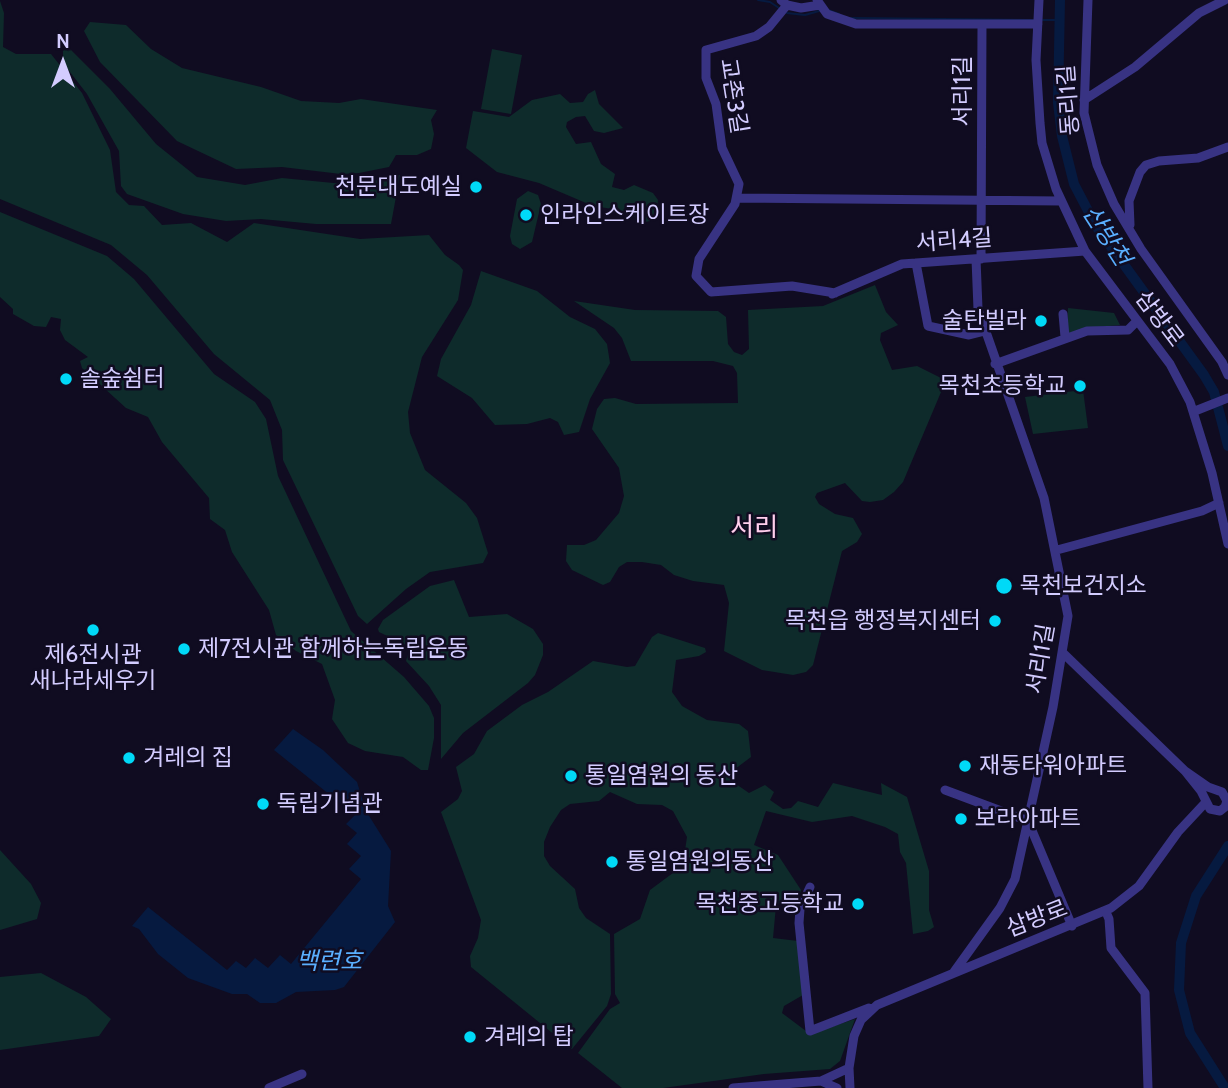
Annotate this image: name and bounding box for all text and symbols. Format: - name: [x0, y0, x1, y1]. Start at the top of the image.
- north arrow: [28, 28, 98, 98]
- text: N: [56, 30, 70, 53]
- street label: 교촌3길: [713, 56, 753, 136]
- street label: 서리1길: [949, 56, 977, 126]
- street label: 동리1길: [1053, 64, 1085, 136]
- place label: 천문대도예실: [335, 173, 462, 201]
- marker: 천문대도예실: [468, 179, 484, 195]
- water label: 산방천: [1076, 200, 1136, 272]
- place label: 인라인스케이트장: [540, 201, 709, 229]
- marker: 인라인스케이트장: [518, 207, 534, 223]
- street label: 서리4길: [915, 225, 993, 257]
- street label: 삼방로: [1129, 285, 1189, 353]
- place label: 술탄빌라: [942, 307, 1027, 335]
- marker: 술탄빌라: [1033, 313, 1049, 329]
- place label: 솔숲쉼터: [80, 365, 165, 393]
- marker: 솔숲쉼터: [58, 371, 74, 387]
- place label: 목천초등학교: [939, 372, 1066, 400]
- marker: 목천초등학교: [1072, 378, 1088, 394]
- district label: 서리: [730, 512, 778, 544]
- place label: 목천보건지소: [1020, 572, 1147, 600]
- marker: 목천보건지소: [994, 576, 1014, 596]
- place label: 목천읍 행정복지센터: [785, 607, 981, 635]
- marker: 목천읍 행정복지센터: [987, 613, 1003, 629]
- marker: 제6전시관 새나라세우기: [85, 622, 101, 638]
- street label: 서리1길: [1021, 622, 1061, 696]
- place label: 제7전시관 함께하는독립운동: [198, 635, 469, 663]
- place label: 제6전시관 새나라세우기: [30, 641, 156, 695]
- marker: 제7전시관 함께하는독립운동: [176, 641, 192, 657]
- place label: 겨레의 집: [143, 744, 233, 772]
- marker: 겨레의 집: [121, 750, 137, 766]
- place label: 재동타워아파트: [979, 752, 1127, 780]
- marker: 재동타워아파트: [957, 758, 973, 774]
- place label: 통일염원의 동산: [585, 762, 738, 790]
- marker: 통일염원의 동산: [563, 768, 579, 784]
- place label: 독립기념관: [277, 790, 383, 818]
- marker: 독립기념관: [255, 796, 271, 812]
- place label: 보라아파트: [975, 805, 1081, 833]
- marker: 보라아파트: [953, 811, 969, 827]
- place label: 통일염원의동산: [626, 848, 774, 876]
- marker: 통일염원의동산: [604, 854, 620, 870]
- place label: 목천중고등학교: [696, 890, 844, 918]
- street label: 삼방로: [1002, 895, 1072, 943]
- marker: 목천중고등학교: [850, 896, 866, 912]
- water label: 백련호: [296, 948, 362, 976]
- place label: 겨레의 탑: [484, 1023, 574, 1051]
- marker: 겨레의 탑: [462, 1029, 478, 1045]

